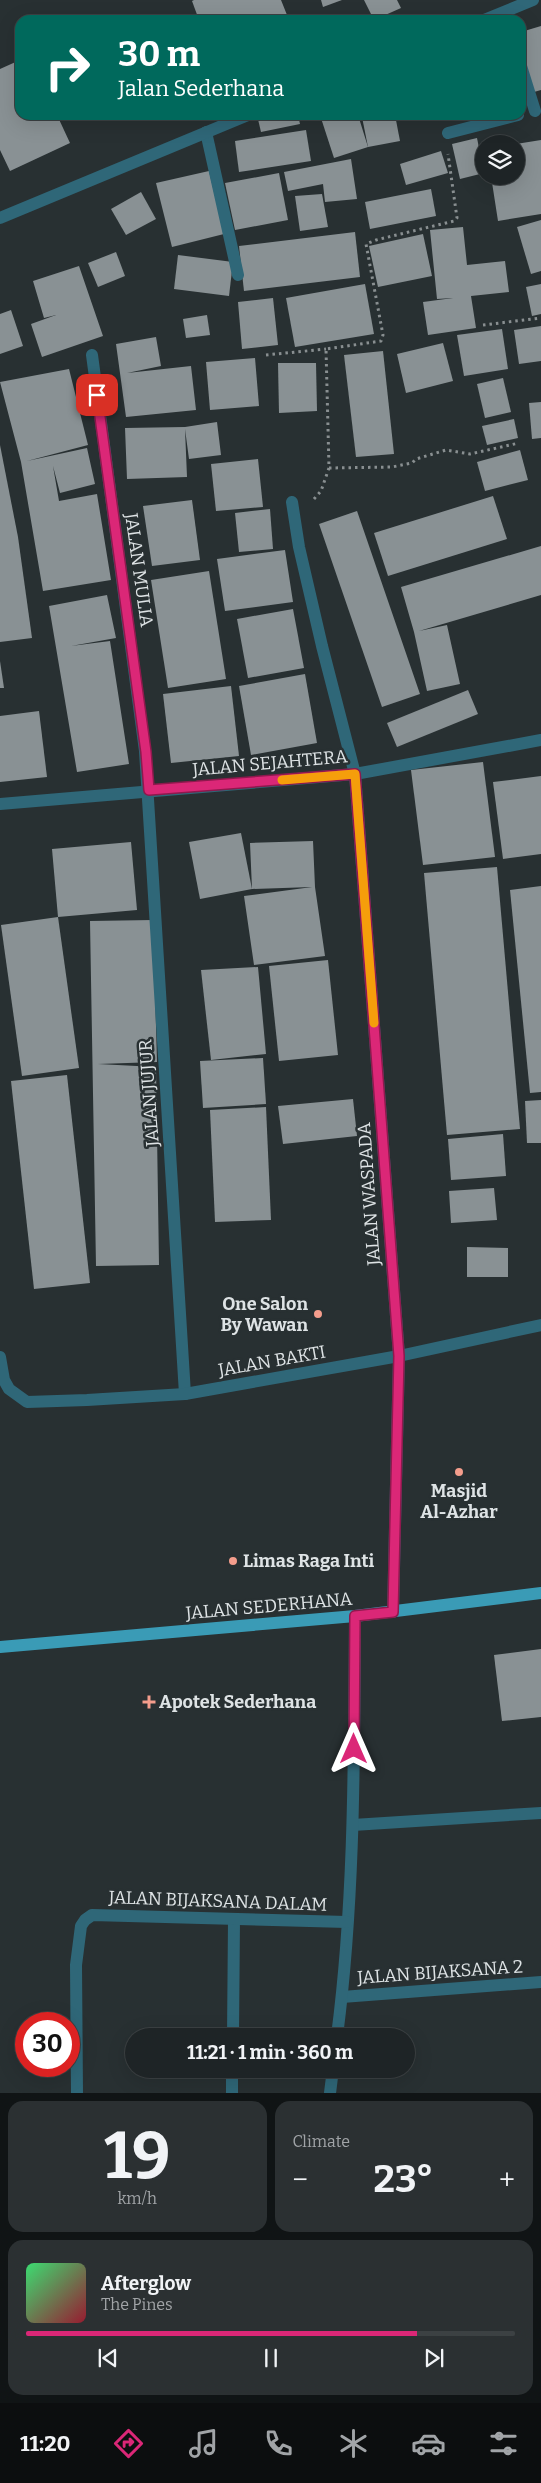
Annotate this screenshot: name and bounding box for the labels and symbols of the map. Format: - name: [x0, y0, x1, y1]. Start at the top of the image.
- pin: [76, 374, 118, 416]
- street label: JALAN MULIA: [120, 511, 158, 629]
- street label: JALAN SEJAHTERA: [191, 745, 349, 781]
- street label: JALAN JUJUR: [134, 1038, 164, 1148]
- street label: JALAN WASPADA: [353, 1121, 385, 1267]
- place label: One Salon By Wawan: [220, 1293, 308, 1336]
- marker: One Salon By Wawan: [312, 1308, 324, 1320]
- street label: JALAN BAKTI: [216, 1341, 327, 1381]
- marker: Masjid Al-Azhar: [453, 1466, 465, 1478]
- place label: Masjid Al-Azhar: [420, 1480, 498, 1523]
- place label: Limas Raga Inti: [243, 1550, 375, 1572]
- marker: Limas Raga Inti: [227, 1555, 239, 1567]
- street label: JALAN SEDERHANA: [184, 1588, 353, 1624]
- place label: Apotek Sederhana: [159, 1691, 316, 1713]
- marker: Apotek Sederhana: [143, 1696, 155, 1708]
- position arrow: [327, 1722, 379, 1774]
- street label: JALAN BIJAKSANA DALAM: [107, 1886, 328, 1916]
- street label: JALAN BIJAKSANA 2: [355, 1955, 524, 1989]
- speed limit sign: 30: [15, 2012, 80, 2077]

